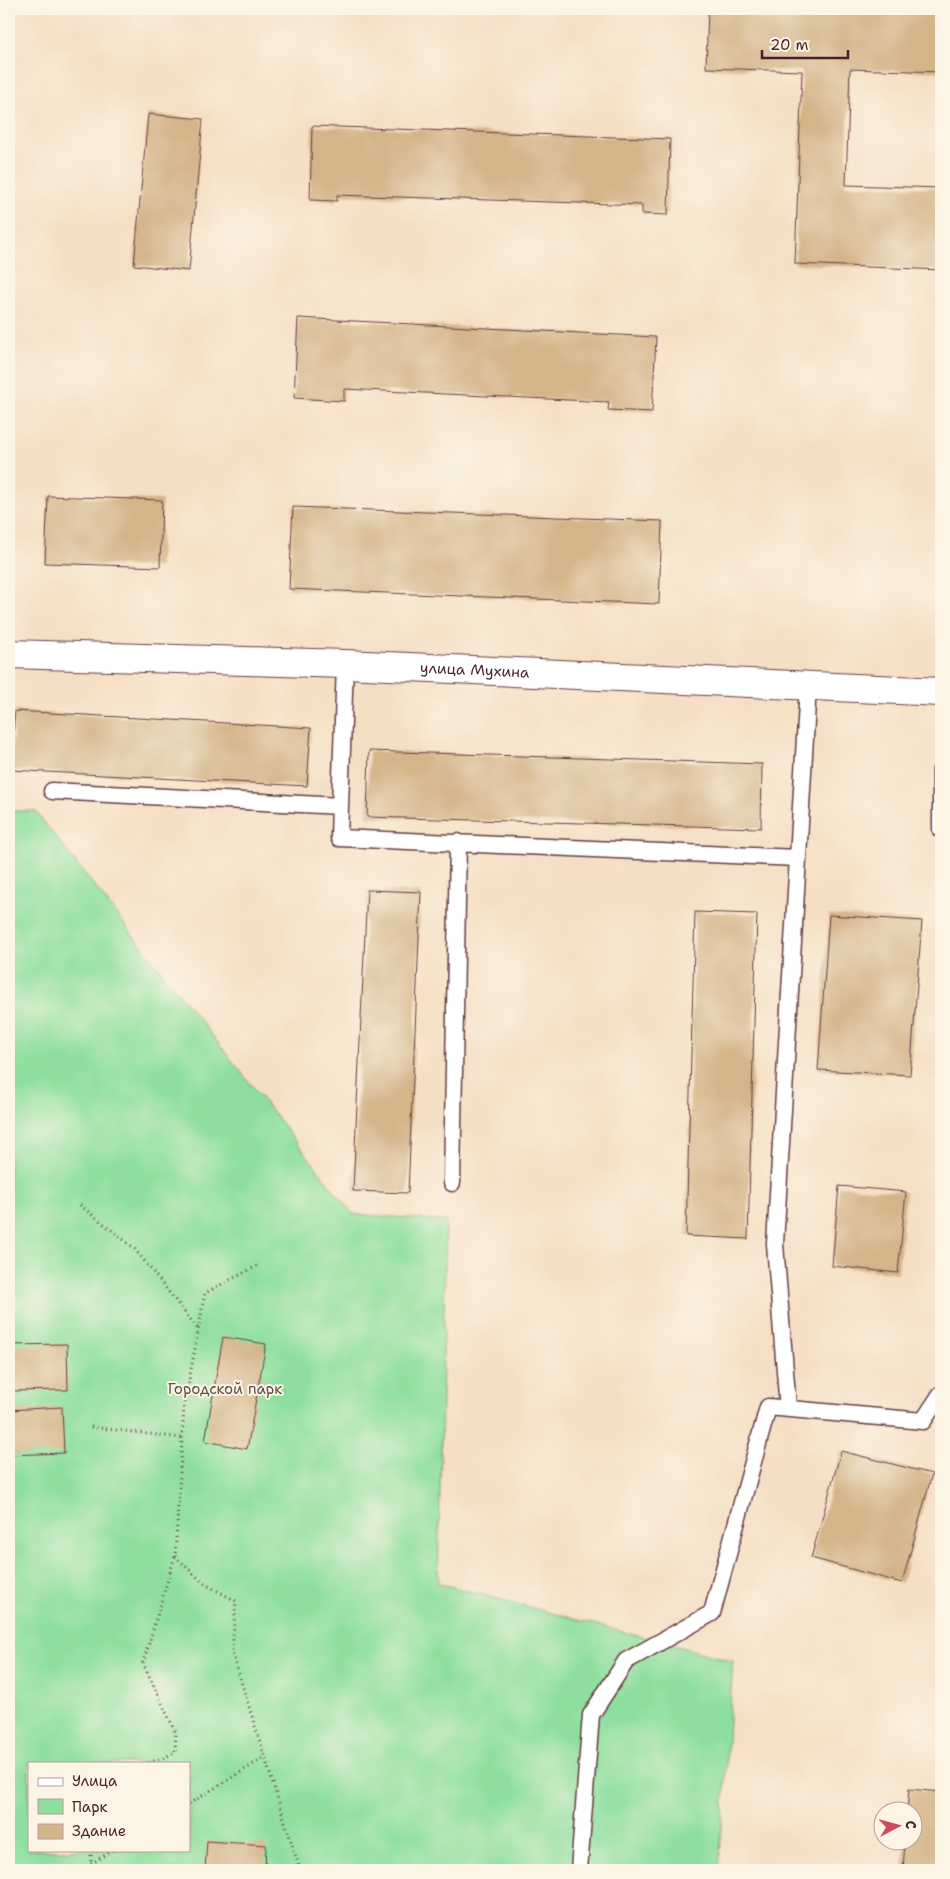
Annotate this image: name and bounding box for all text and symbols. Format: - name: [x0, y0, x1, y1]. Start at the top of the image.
- scale bar: [762, 28, 849, 60]
- text: 20 m: [770, 35, 809, 55]
- street label: улица Мухина: [420, 658, 530, 683]
- park label: Городской парк: [168, 1379, 282, 1399]
- legend: [28, 1762, 190, 1852]
- text: Улица: [72, 1771, 118, 1791]
- text: Парк: [72, 1797, 108, 1817]
- north arrow: [872, 1802, 922, 1852]
- text: С: [902, 1819, 920, 1830]
- text: Здание: [72, 1821, 126, 1841]

